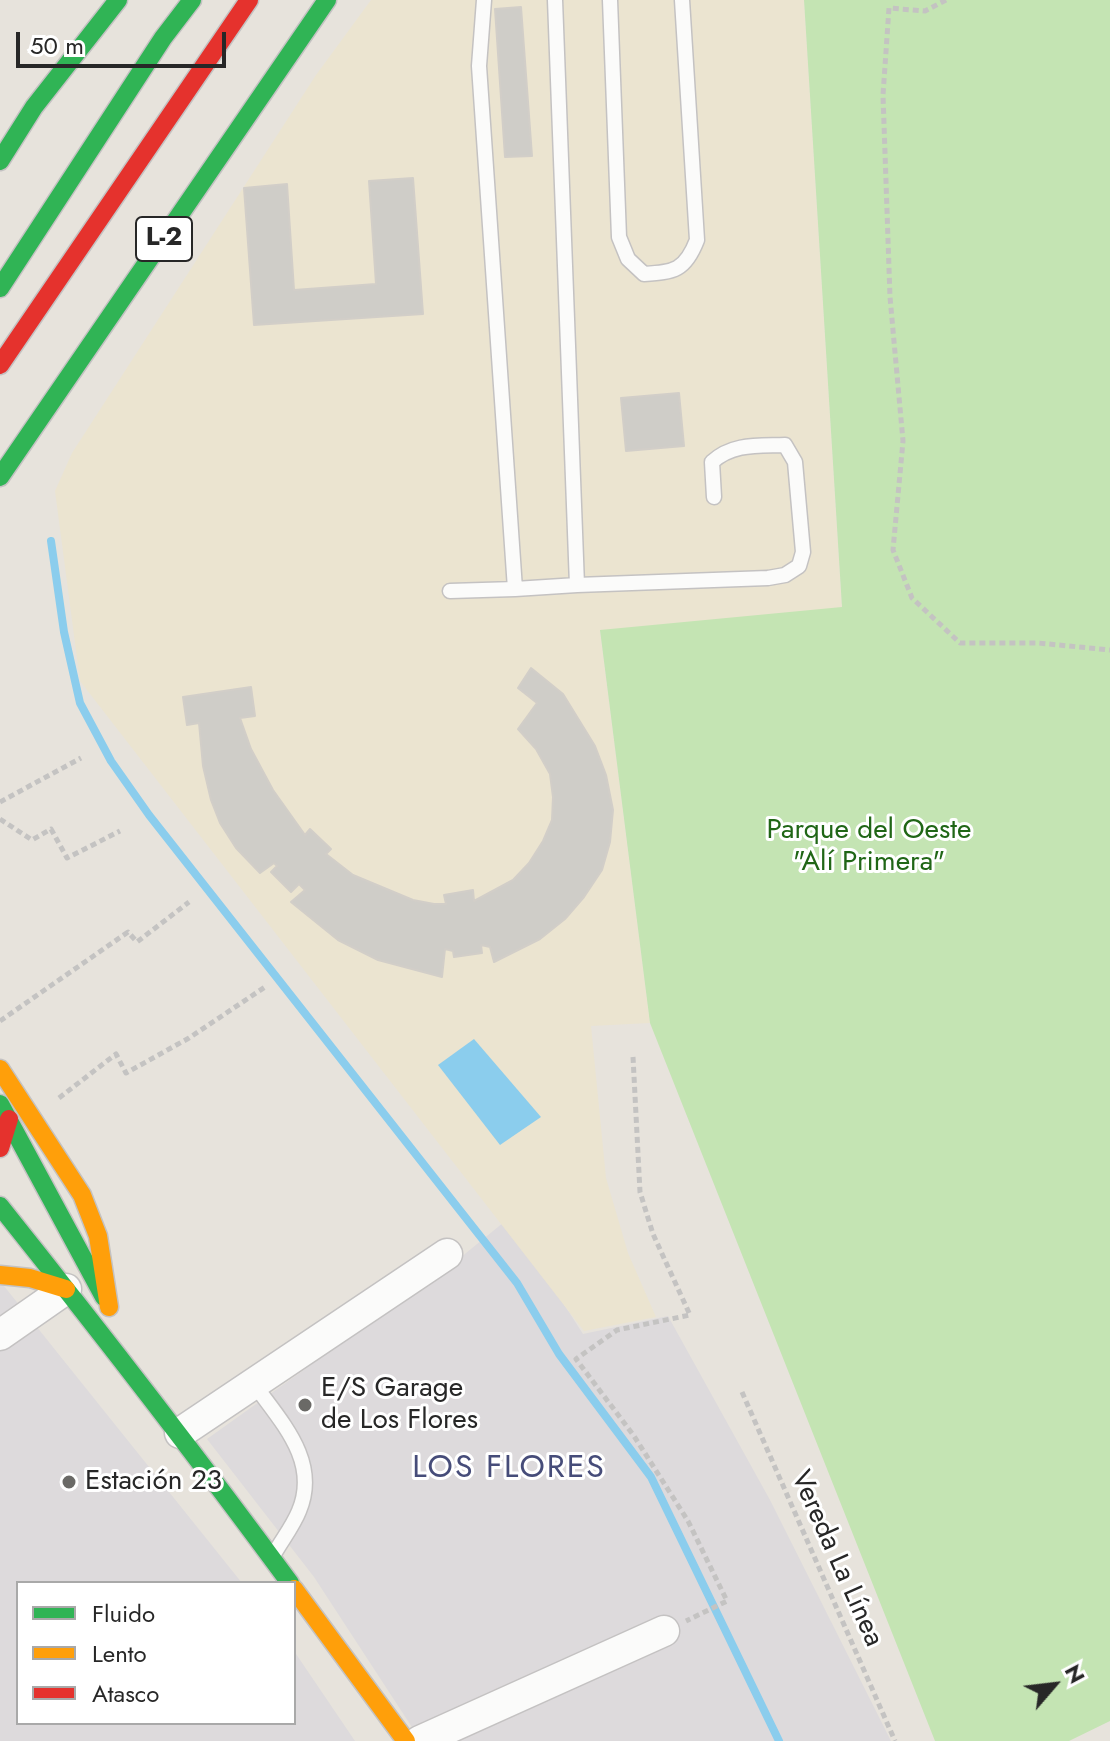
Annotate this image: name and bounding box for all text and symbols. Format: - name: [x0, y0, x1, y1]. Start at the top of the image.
- scale bar: [20, 16, 230, 66]
- text: 50 m: [30, 28, 84, 63]
- road number: L-2: [136, 217, 192, 261]
- park label: Parque del Oeste "Alí Primera": [767, 814, 971, 880]
- place label: E/S Garage de Los Flores: [321, 1372, 478, 1438]
- marker: E/S Garage de Los Flores: [296, 1396, 314, 1414]
- district label: LOS FLORES: [412, 1450, 606, 1488]
- place label: Estación 23: [85, 1465, 222, 1499]
- street label: Vereda La Línea: [782, 1466, 890, 1652]
- marker: Estación 23: [60, 1473, 78, 1491]
- legend: [16, 1581, 296, 1725]
- text: Fluido: [92, 1596, 155, 1631]
- text: Lento: [92, 1636, 147, 1671]
- north arrow: [1014, 1645, 1094, 1725]
- text: N: [1057, 1659, 1093, 1689]
- text: Atasco: [92, 1676, 159, 1711]

